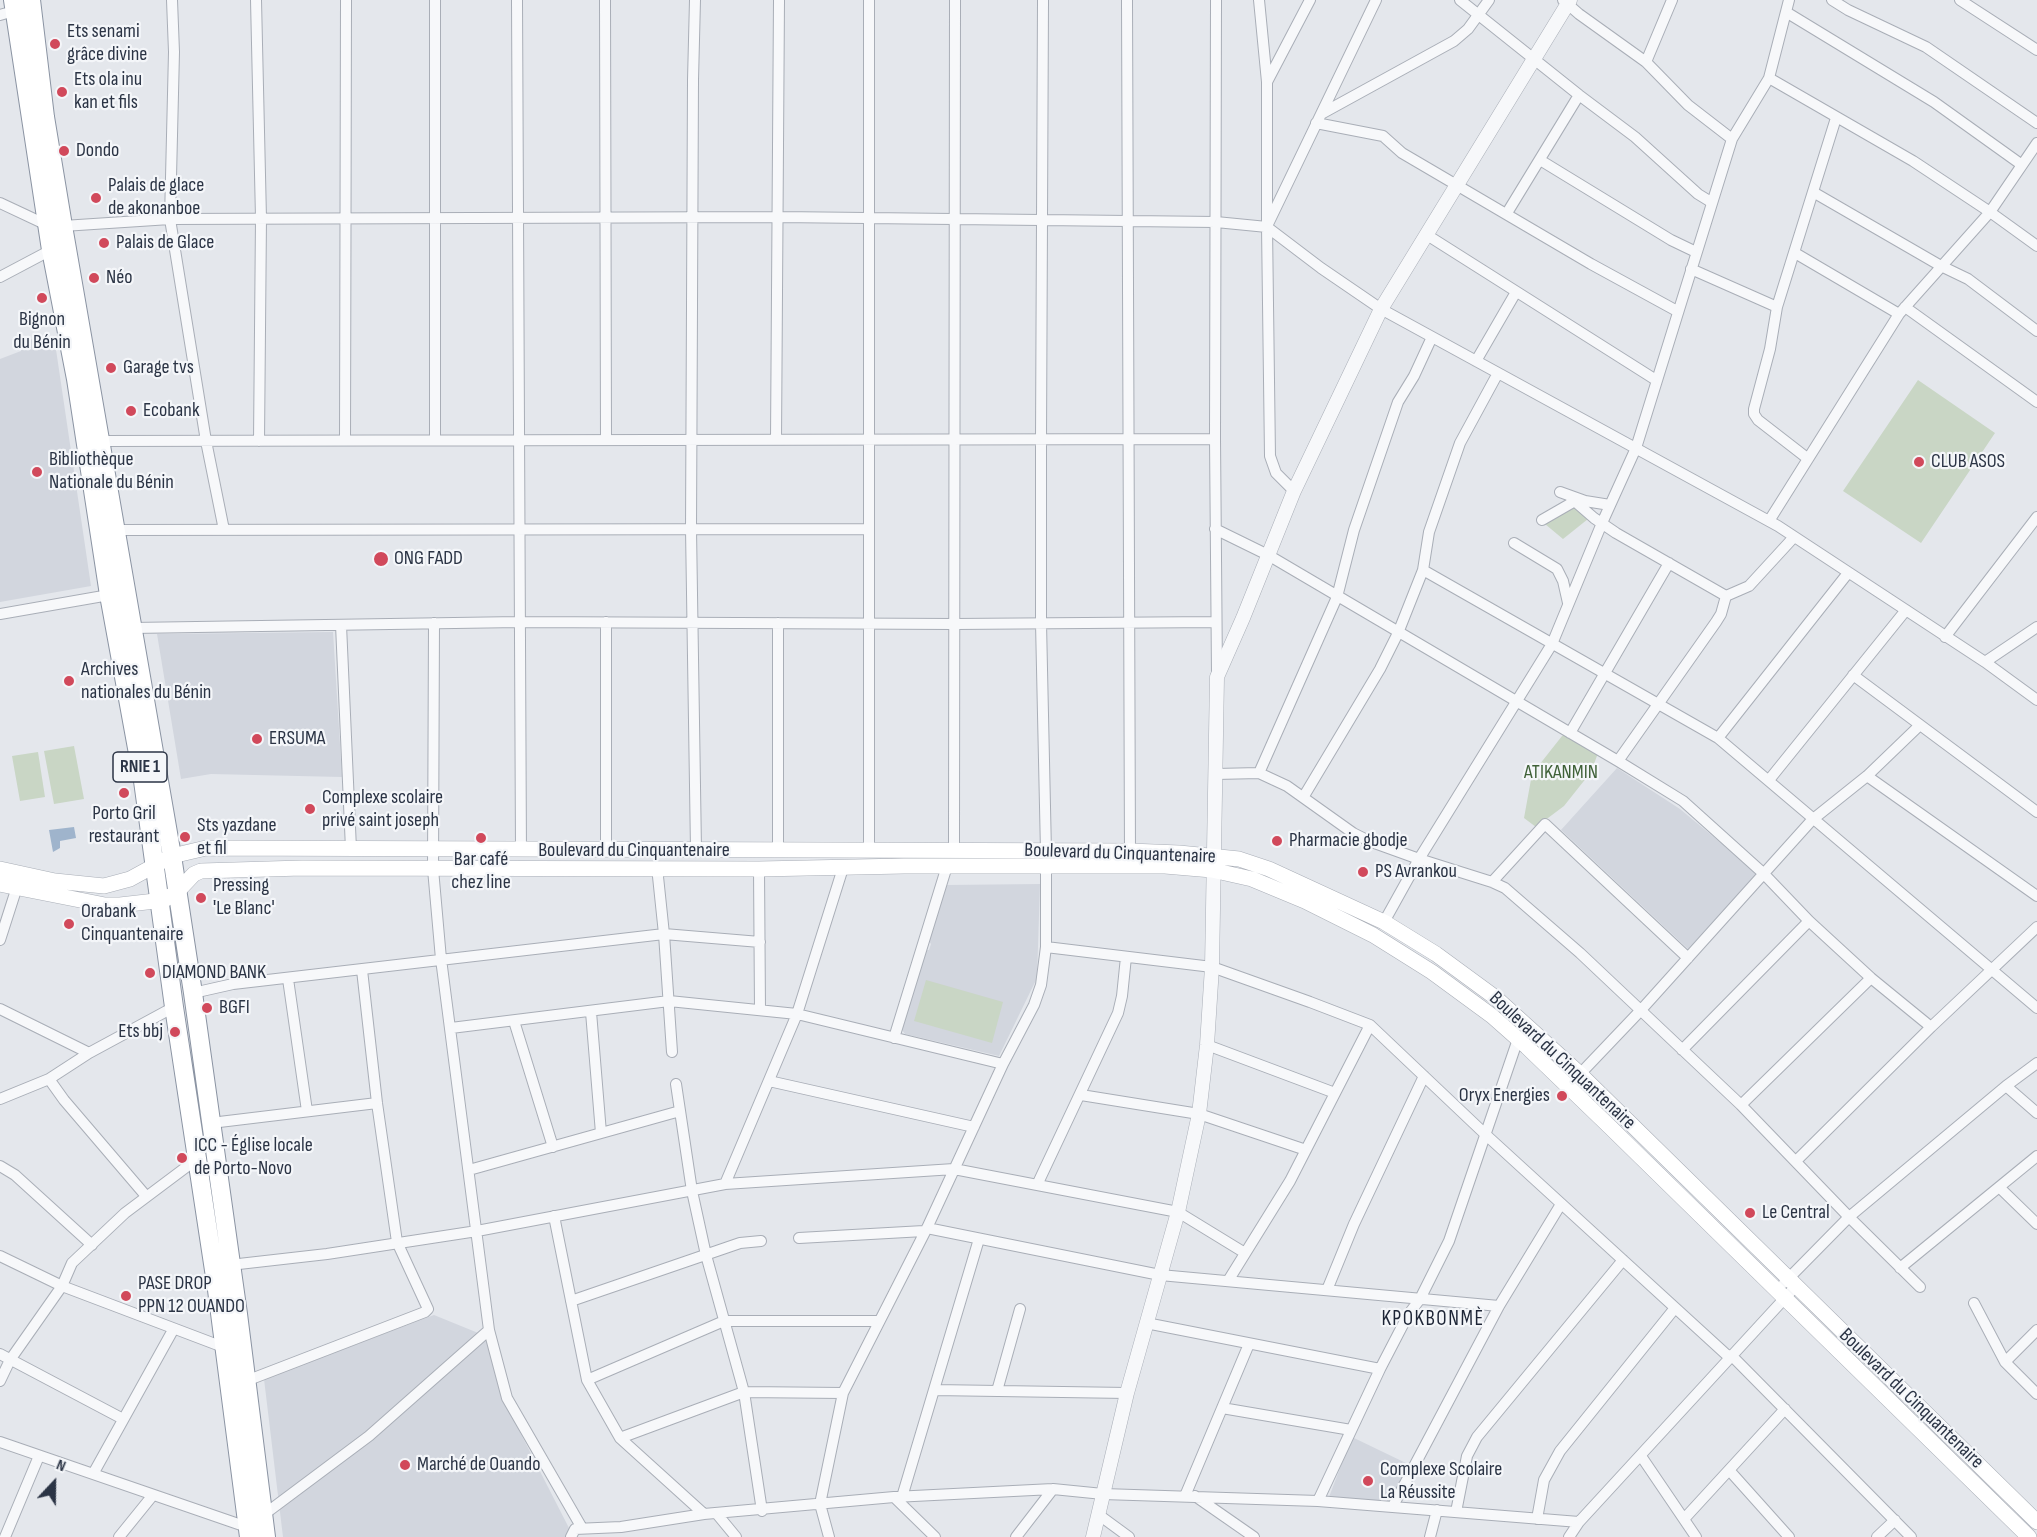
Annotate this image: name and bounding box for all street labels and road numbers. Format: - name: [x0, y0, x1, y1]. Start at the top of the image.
- road number: RNIE 1: [113, 752, 167, 782]
- street label: Boulevard du Cinquantenaire: [538, 839, 730, 863]
- street label: Boulevard du Cinquantenaire: [1024, 839, 1216, 869]
- street label: Boulevard du Cinquantenaire: [1484, 987, 1640, 1135]
- street label: Boulevard du Cinquantenaire: [1834, 1324, 1988, 1474]

